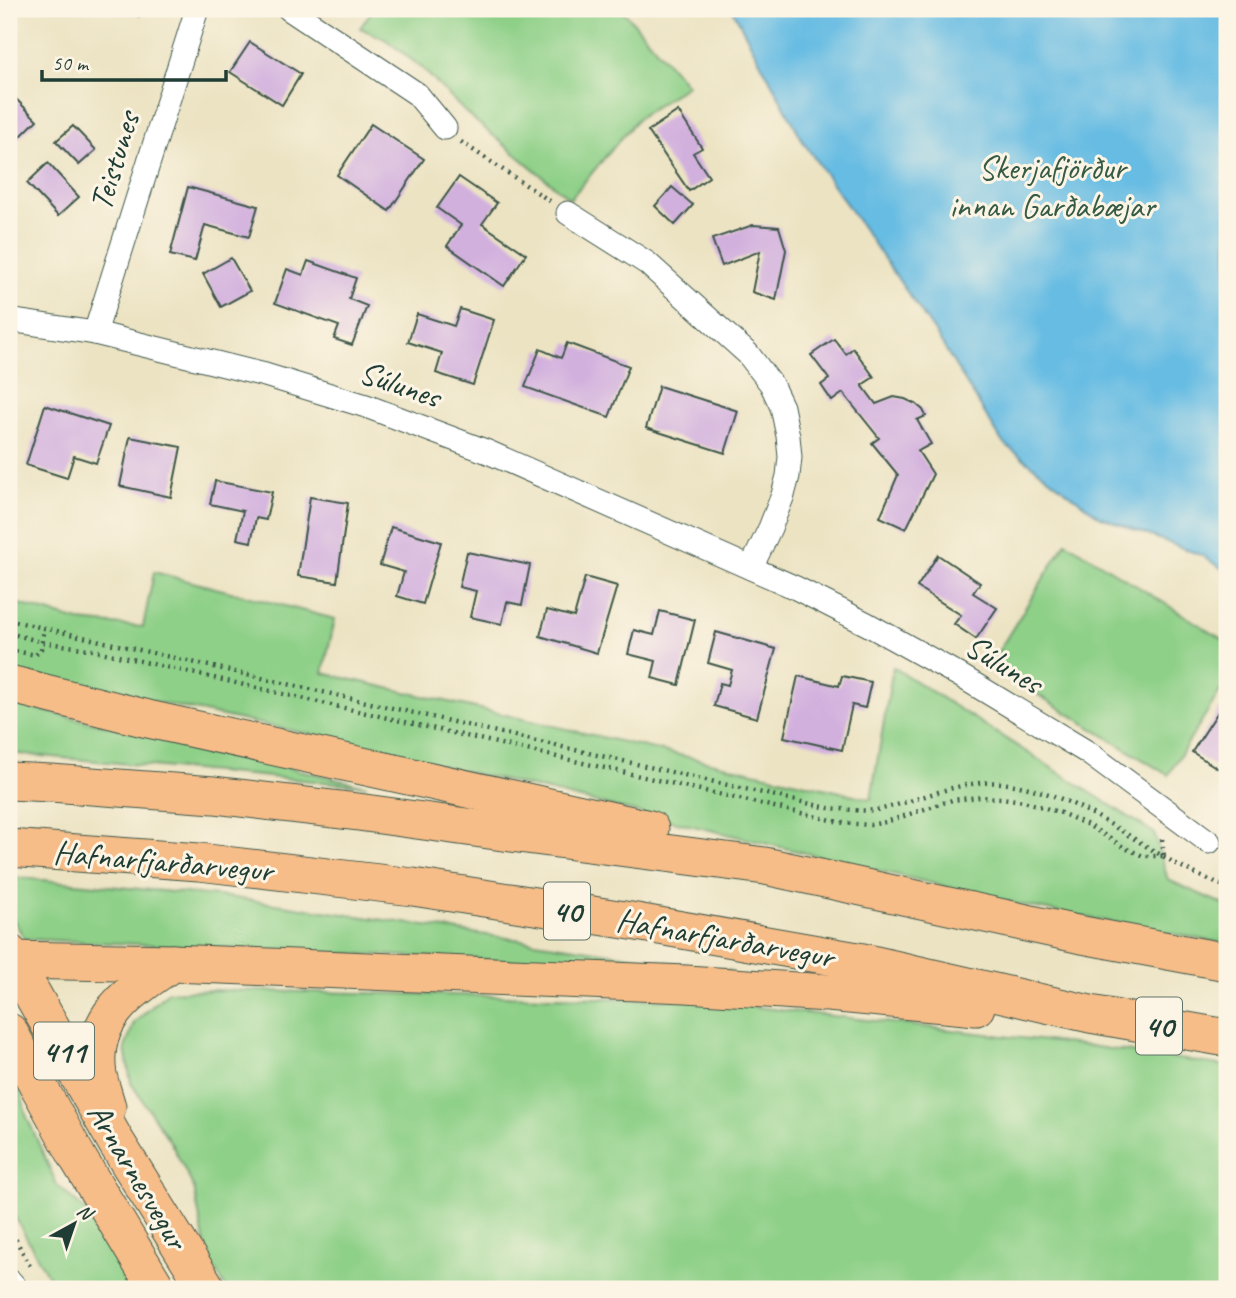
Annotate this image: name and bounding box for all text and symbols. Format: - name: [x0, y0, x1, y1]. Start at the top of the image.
- scale bar: [42, 38, 226, 82]
- text: 50 m: [52, 50, 90, 76]
- street label: Teistunes: [79, 104, 150, 215]
- park label: Skerjafjörður innan Garðabæjar: [949, 147, 1157, 227]
- street label: Súlunes: [354, 351, 449, 418]
- street label: Súlunes: [958, 625, 1053, 705]
- street label: Hafnarfjarðarvegur: [52, 831, 277, 892]
- road number: 40: [544, 882, 590, 940]
- street label: Hafnarfjarðarvegur: [613, 898, 840, 978]
- road number: 40: [1136, 998, 1182, 1055]
- road number: 411: [34, 1022, 94, 1080]
- street label: Arnarnesvegur: [78, 1095, 199, 1259]
- north arrow: [38, 1190, 108, 1260]
- text: N: [72, 1199, 99, 1227]

